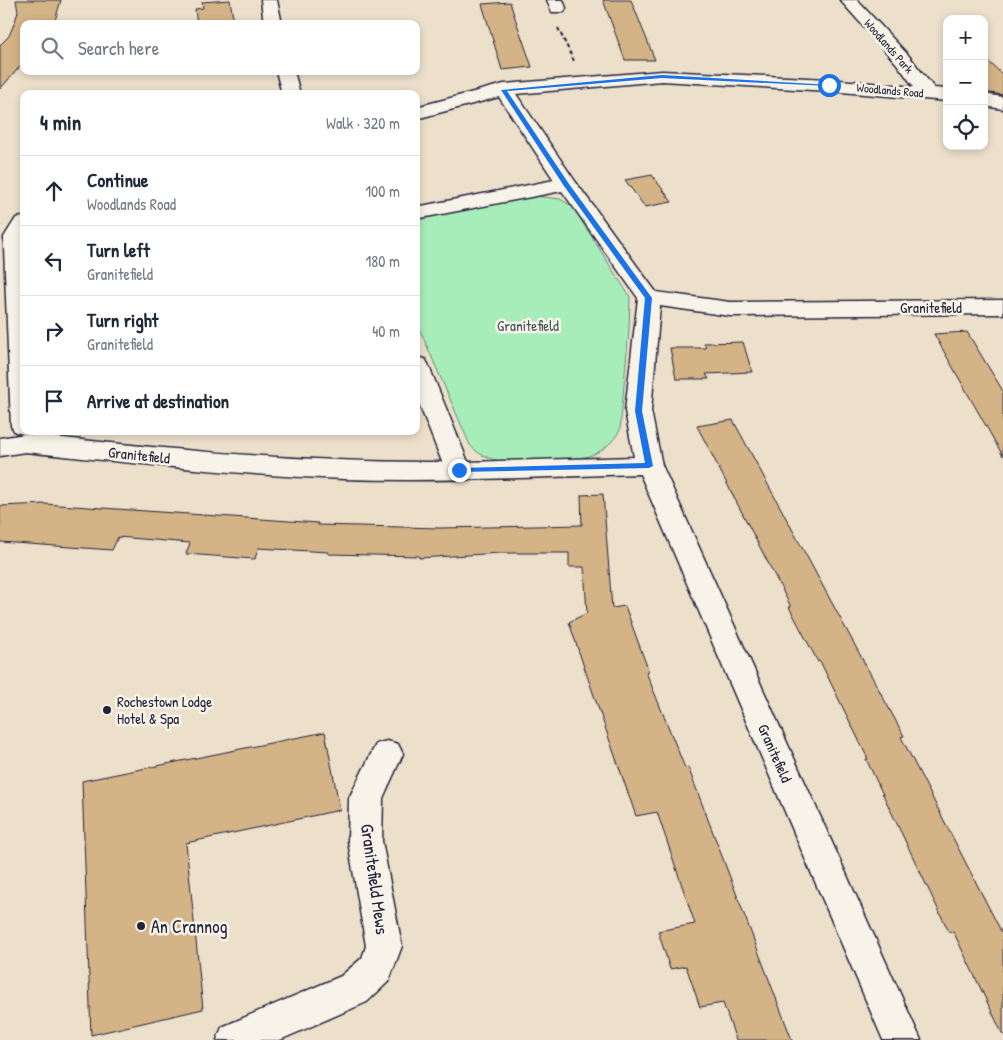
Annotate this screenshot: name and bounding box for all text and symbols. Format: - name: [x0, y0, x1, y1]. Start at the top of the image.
- street label: Woodlands Park: [861, 15, 917, 77]
- map controls: [943, 15, 988, 150]
- button: +: [943, 15, 988, 60]
- search box: [20, 20, 420, 75]
- icon: search: [38, 34, 66, 62]
- text: Search here: [78, 35, 159, 61]
- button: −: [943, 60, 988, 105]
- route start: [818, 74, 841, 97]
- street label: Woodlands Road: [856, 79, 924, 101]
- button: locate: [943, 105, 988, 150]
- text: 4 min: [40, 108, 81, 137]
- text: Walk · 320 m: [326, 112, 400, 134]
- text: Continue: [87, 167, 148, 193]
- icon: ahead: [40, 177, 68, 205]
- text: 100 m: [365, 180, 400, 202]
- text: Woodlands Road: [87, 193, 176, 215]
- text: Turn left: [87, 237, 150, 263]
- icon: left: [40, 247, 68, 275]
- text: 180 m: [366, 250, 400, 272]
- text: Granitefield: [87, 263, 153, 285]
- street label: Granitefield: [900, 297, 962, 318]
- text: Turn right: [87, 307, 158, 333]
- park label: Granitefield: [497, 315, 559, 336]
- icon: right: [40, 317, 68, 345]
- text: 40 m: [372, 320, 400, 342]
- text: Granitefield: [87, 333, 153, 355]
- icon: arrive: [40, 387, 68, 415]
- text: Arrive at destination: [87, 388, 229, 414]
- street label: Granitefield: [107, 441, 171, 469]
- route end: [448, 459, 471, 482]
- place label: Rochestown Lodge Hotel & Spa: [117, 691, 212, 729]
- marker: Rochestown Lodge Hotel & Spa: [101, 704, 113, 716]
- street label: Granitefield: [753, 720, 797, 786]
- street label: Granitefield Mews: [355, 822, 395, 936]
- place label: An Crannog: [151, 914, 227, 939]
- marker: An Crannog: [135, 920, 147, 932]

